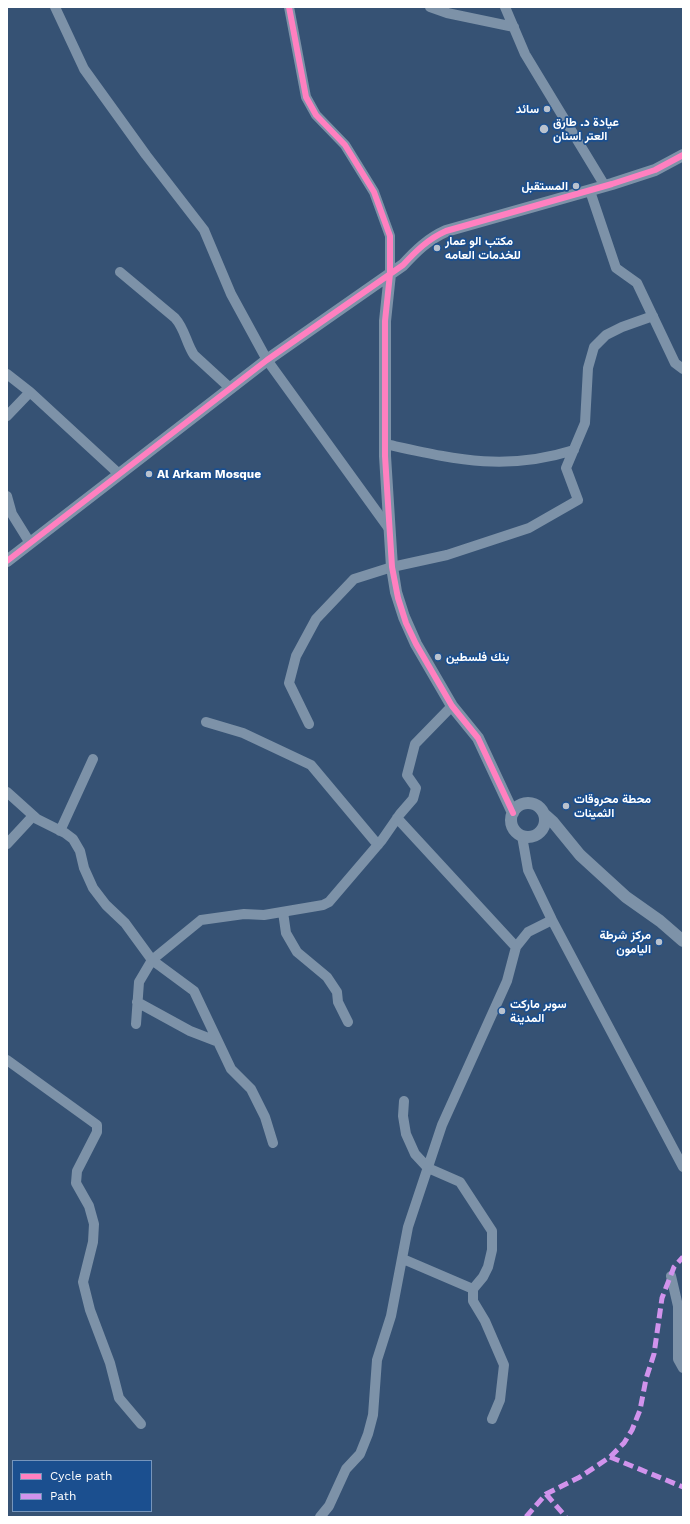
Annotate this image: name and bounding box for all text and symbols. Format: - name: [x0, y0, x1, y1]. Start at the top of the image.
- place label: سائد: [516, 102, 539, 116]
- marker: سائد: [542, 104, 552, 114]
- place label: عيادة د. طارق العتر اسنان: [553, 115, 619, 143]
- marker: عيادة د. طارق العتر اسنان: [538, 123, 550, 135]
- place label: المستقبل: [521, 179, 568, 193]
- marker: المستقبل: [571, 181, 581, 191]
- place label: مكتب الو عمار للخدمات العامه: [445, 234, 521, 262]
- marker: مكتب الو عمار للخدمات العامه: [432, 243, 442, 253]
- place label: Al Arkam Mosque: [157, 467, 261, 481]
- marker: Al Arkam Mosque: [144, 469, 154, 479]
- place label: بنك فلسطين: [446, 650, 509, 664]
- marker: بنك فلسطين: [433, 652, 443, 662]
- place label: محطة محروقات الثمينات: [574, 792, 651, 820]
- marker: محطة محروقات الثمينات: [561, 801, 571, 811]
- place label: مركز شرطة اليامون: [599, 928, 651, 956]
- marker: مركز شرطة اليامون: [654, 937, 664, 947]
- place label: سوبر ماركت المدينة: [510, 997, 567, 1025]
- marker: سوبر ماركت المدينة: [497, 1006, 507, 1016]
- legend: [12, 1460, 152, 1512]
- text: Cycle path: [50, 1469, 112, 1483]
- text: Path: [50, 1489, 76, 1503]

